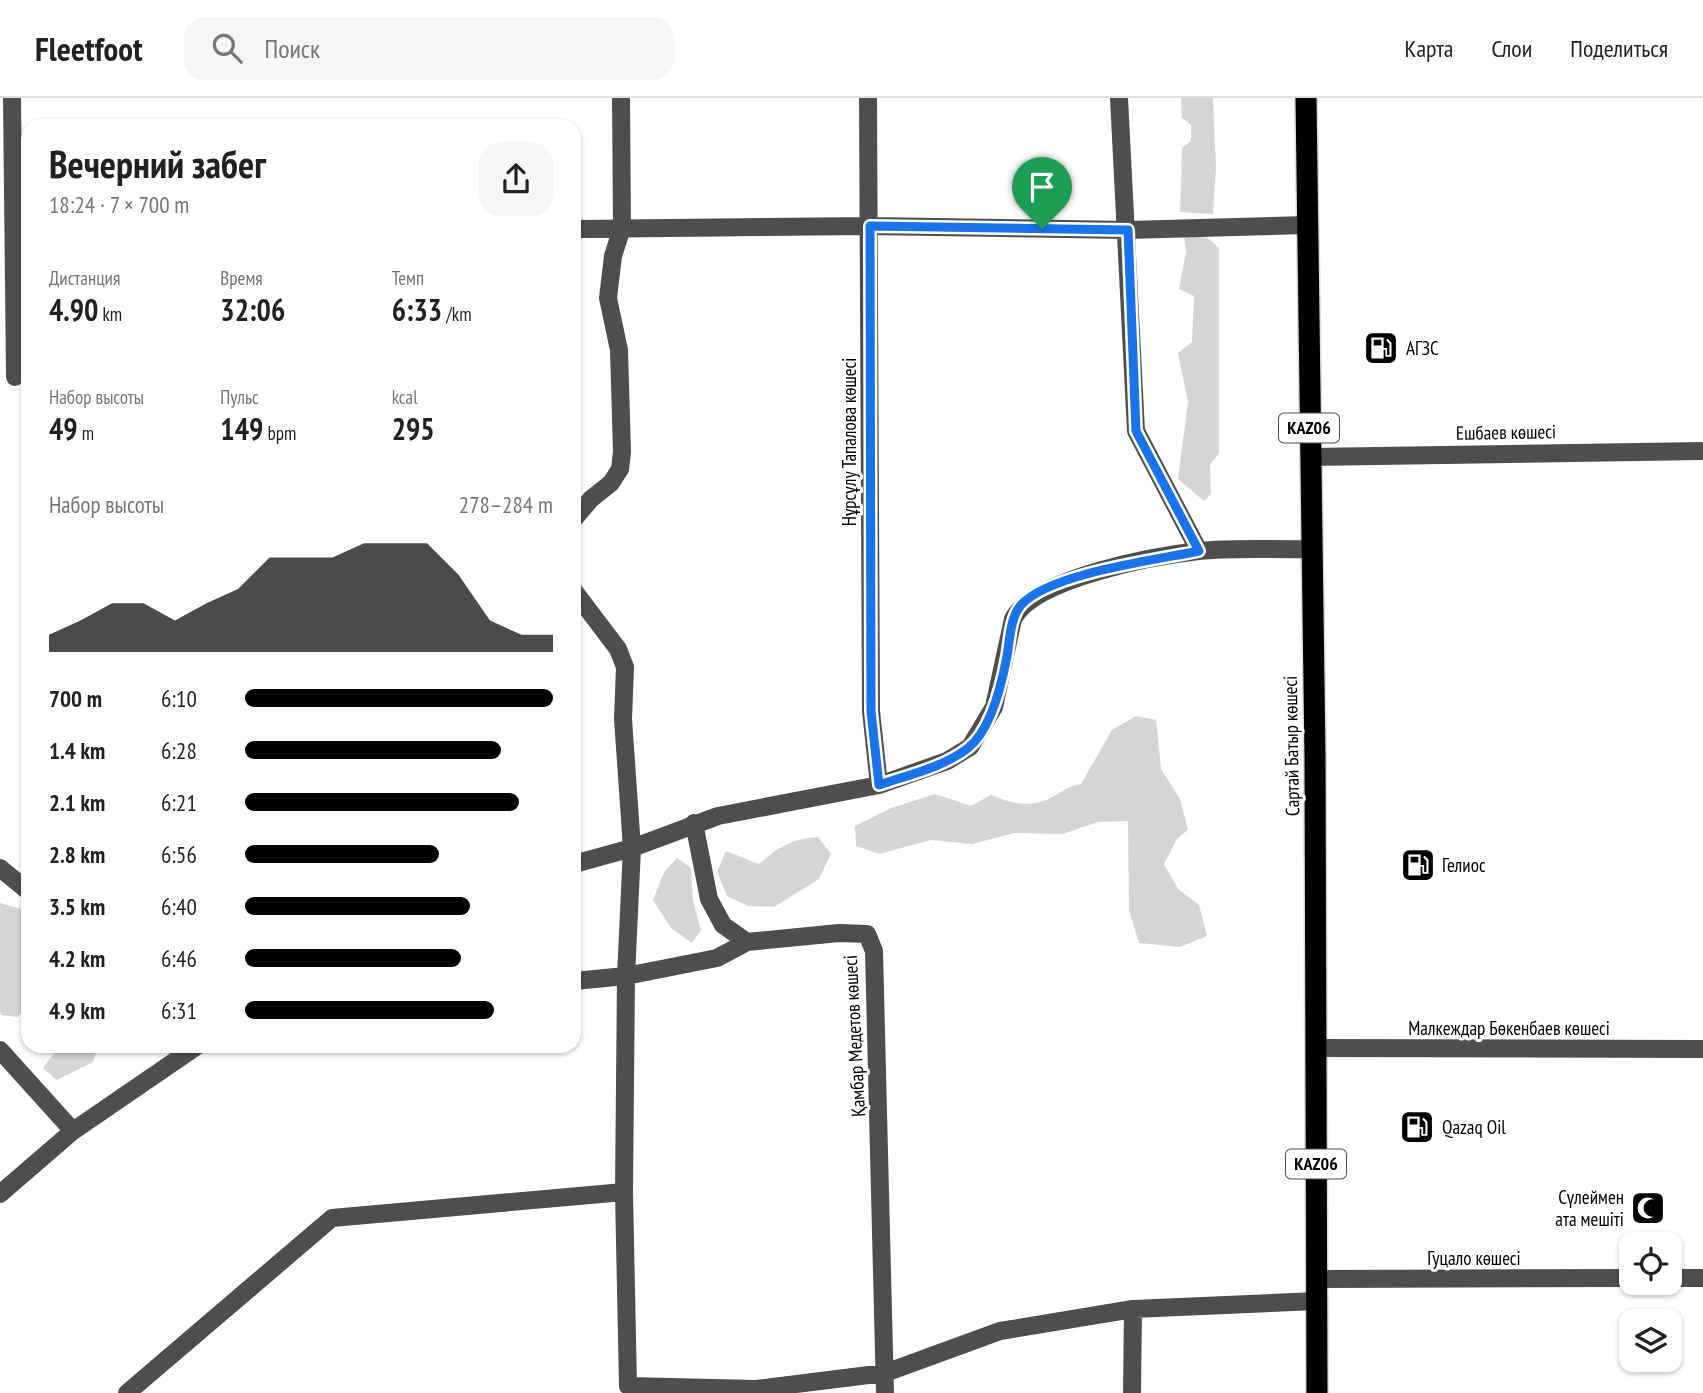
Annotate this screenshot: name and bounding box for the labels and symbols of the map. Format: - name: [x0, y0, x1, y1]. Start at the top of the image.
- pin: [1012, 157, 1072, 229]
- fuel station icon: АГЗС: [1362, 329, 1400, 367]
- place label: АГЗС: [1406, 336, 1439, 360]
- street label: Нұрсұлу Тапалова көшесі: [837, 358, 861, 526]
- road number: KАZ06: [1279, 414, 1339, 442]
- street label: Ешбаев көшесі: [1456, 419, 1556, 445]
- street label: Сартай Батыр көшесі: [1278, 676, 1304, 816]
- fuel station icon: Гелиос: [1399, 846, 1437, 884]
- place label: Гелиос: [1442, 853, 1486, 877]
- street label: Қамбар Медетов көшесі: [838, 954, 870, 1118]
- street label: Малкеждар Бөкенбаев көшесі: [1408, 1016, 1610, 1040]
- fuel station icon: Qazaq Oil: [1398, 1108, 1436, 1146]
- place label: Qazaq Oil: [1442, 1115, 1506, 1139]
- road number: KАZ06: [1286, 1149, 1346, 1178]
- place label: Сүлеймен ата мешіті: [1555, 1185, 1624, 1231]
- mosque icon: Сүлеймен ата мешіті: [1629, 1189, 1667, 1227]
- street label: Гуцало көшесі: [1427, 1246, 1521, 1270]

